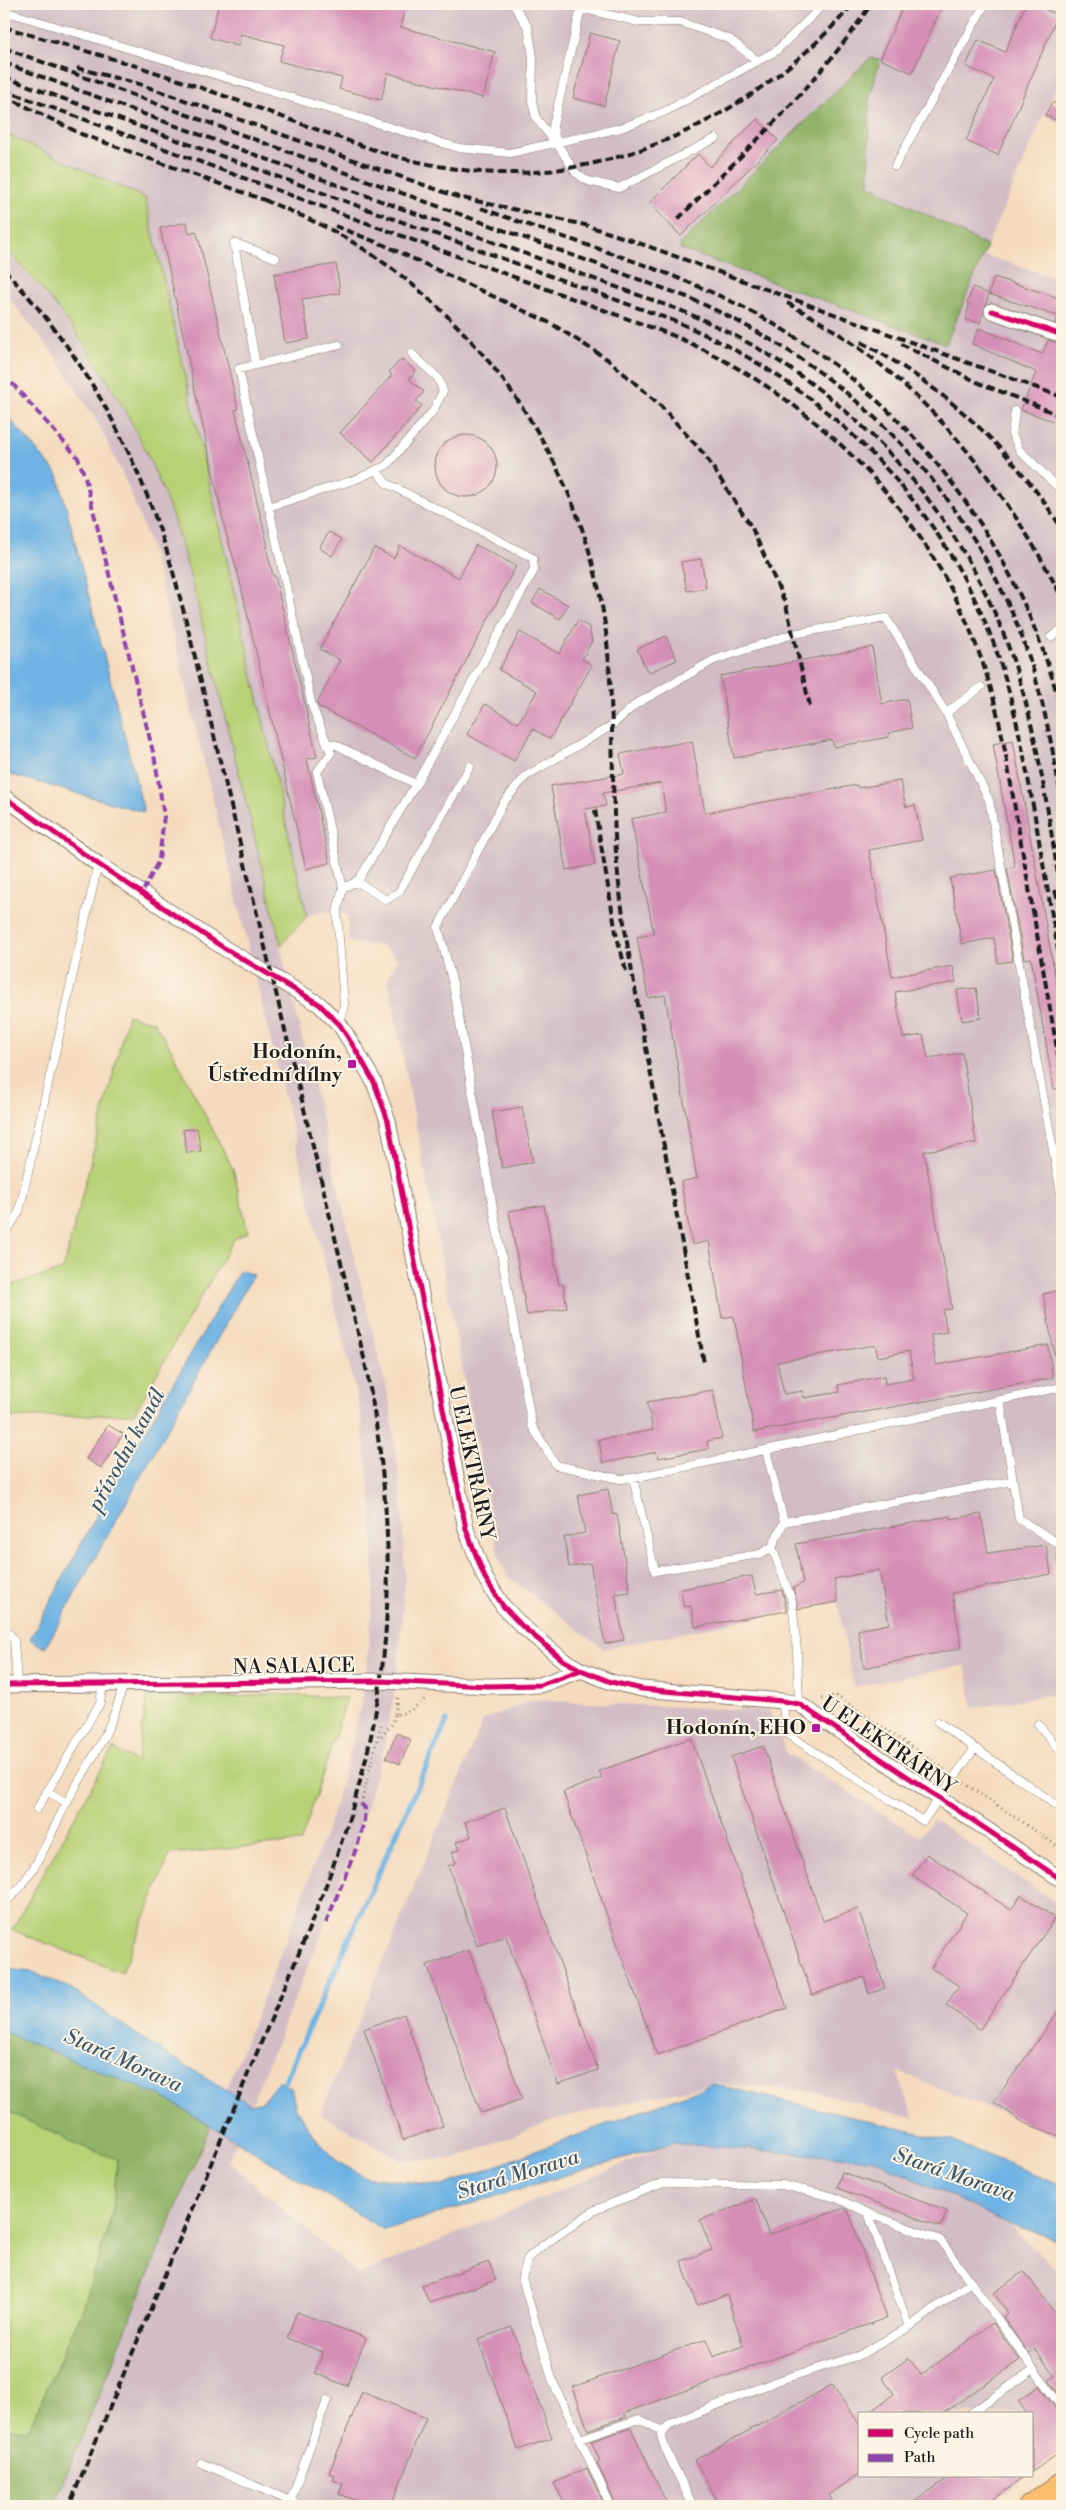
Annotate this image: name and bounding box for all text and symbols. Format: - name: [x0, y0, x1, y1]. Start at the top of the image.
- place label: Hodonín, Ústřední dílny: [208, 1040, 343, 1088]
- marker: Hodonín, Ústřední dílny: [346, 1058, 358, 1070]
- street label: U ELEKTRÁRNY: [442, 1383, 501, 1543]
- water label: přívodní kanál: [81, 1384, 172, 1519]
- street label: NA SALAJCE: [233, 1653, 355, 1681]
- street label: U ELEKTRÁRNY: [816, 1691, 961, 1801]
- place label: Hodonín, EHO: [666, 1716, 806, 1741]
- marker: Hodonín, EHO: [810, 1722, 822, 1734]
- water label: Stará Morava: [60, 2023, 186, 2099]
- water label: Stará Morava: [890, 2142, 1018, 2208]
- water label: Stará Morava: [454, 2144, 583, 2206]
- legend: [858, 2412, 1034, 2478]
- text: Cycle path: [904, 2424, 974, 2443]
- text: Path: [904, 2448, 936, 2467]

